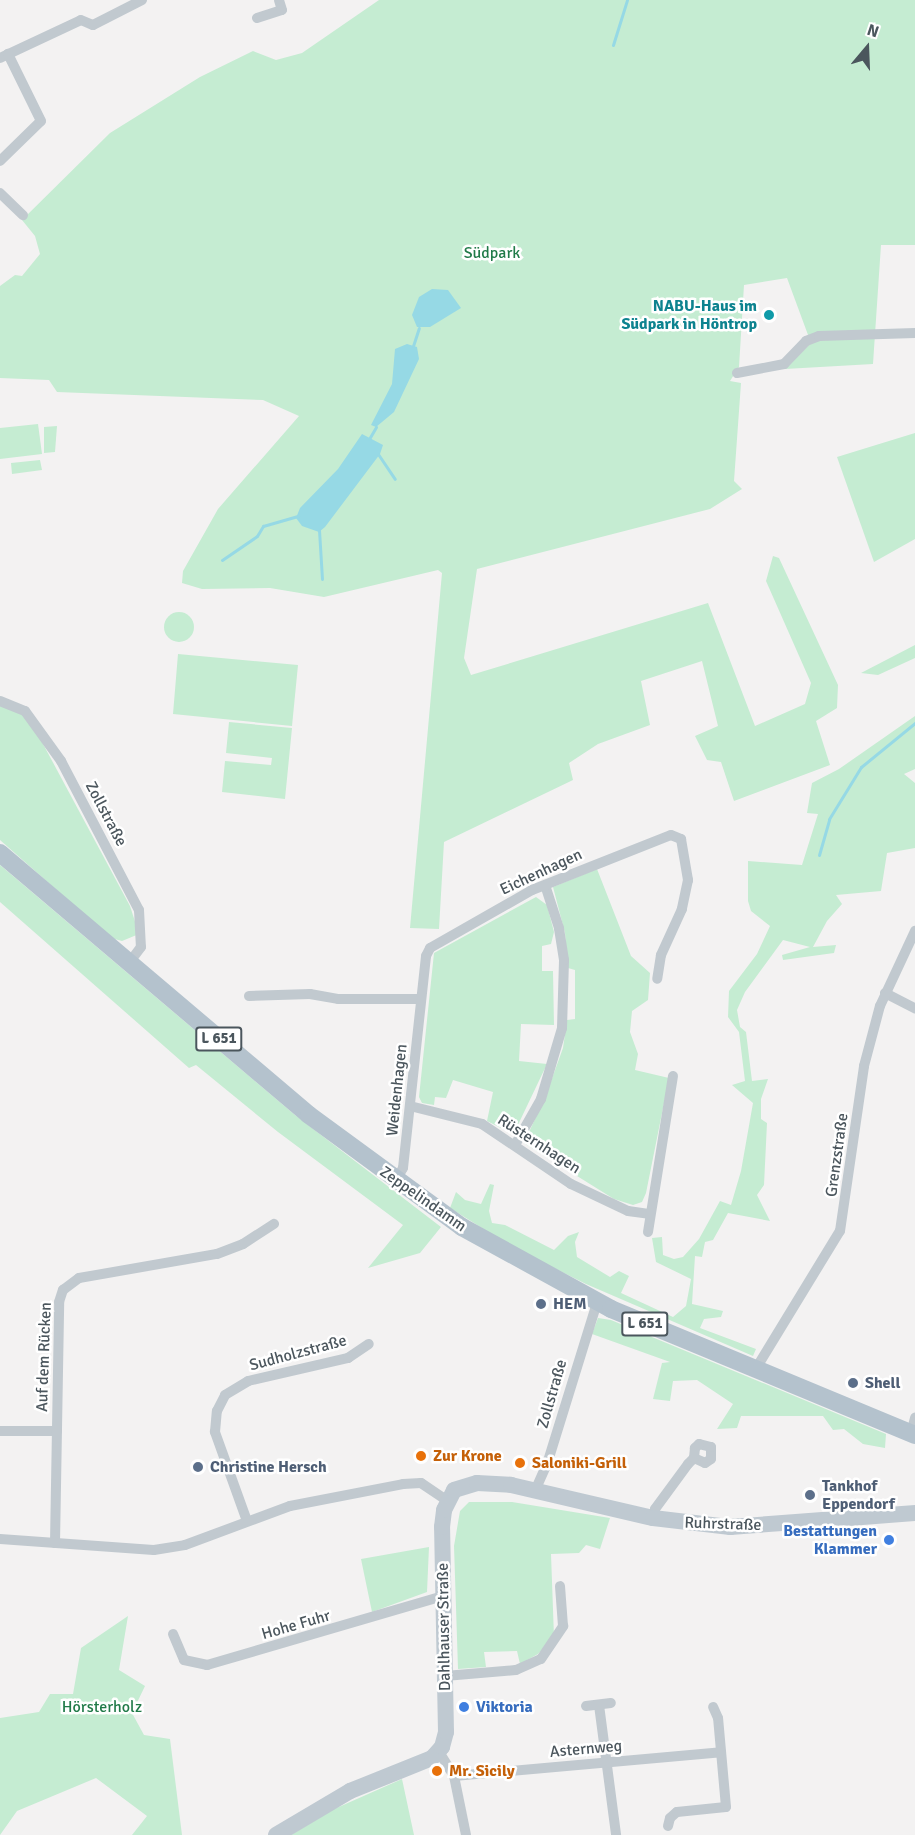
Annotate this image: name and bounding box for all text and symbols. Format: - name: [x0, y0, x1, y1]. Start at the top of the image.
- north arrow: [837, 18, 897, 78]
- text: N: [864, 20, 881, 42]
- park label: Südpark: [464, 243, 520, 263]
- place label: NABU-Haus im Südpark in Höntrop: [621, 296, 757, 334]
- marker: NABU-Haus im Südpark in Höntrop: [762, 308, 776, 322]
- street label: Zollstraße: [81, 778, 131, 850]
- street label: Eichenhagen: [497, 845, 585, 899]
- road number: L 651: [195, 1027, 243, 1051]
- street label: Weidenhagen: [383, 1043, 411, 1137]
- street label: Rüsternhagen: [494, 1110, 584, 1178]
- street label: Grenzstraße: [822, 1112, 852, 1198]
- street label: Zeppelindamm: [376, 1162, 470, 1236]
- place label: HEM: [553, 1294, 586, 1314]
- marker: HEM: [534, 1297, 548, 1311]
- street label: Auf dem Rücken: [32, 1302, 56, 1412]
- road number: L 651: [621, 1312, 669, 1336]
- street label: Sudholzstraße: [247, 1331, 349, 1375]
- street label: Zollstraße: [533, 1357, 571, 1431]
- place label: Shell: [865, 1373, 900, 1393]
- marker: Shell: [846, 1376, 860, 1390]
- place label: Zur Krone: [433, 1446, 502, 1466]
- marker: Zur Krone: [414, 1449, 428, 1463]
- place label: Saloniki-Grill: [532, 1453, 627, 1473]
- marker: Saloniki-Grill: [513, 1456, 527, 1470]
- place label: Christine Hersch: [210, 1457, 327, 1477]
- marker: Christine Hersch: [191, 1460, 205, 1474]
- place label: Tankhof Eppendorf: [822, 1476, 895, 1514]
- marker: Tankhof Eppendorf: [803, 1488, 817, 1502]
- street label: Ruhrstraße: [684, 1513, 762, 1535]
- place label: Bestattungen Klammer: [783, 1521, 877, 1559]
- marker: Bestattungen Klammer: [882, 1533, 896, 1547]
- street label: Dahlhauser Straße: [433, 1563, 455, 1691]
- street label: Hohe Fuhr: [259, 1606, 333, 1644]
- park label: Hörsterholz: [62, 1697, 142, 1717]
- place label: Viktoria: [476, 1697, 533, 1717]
- marker: Viktoria: [457, 1700, 471, 1714]
- street label: Asternweg: [549, 1736, 623, 1762]
- place label: Mr. Sicily: [449, 1761, 515, 1781]
- marker: Mr. Sicily: [430, 1764, 444, 1778]

